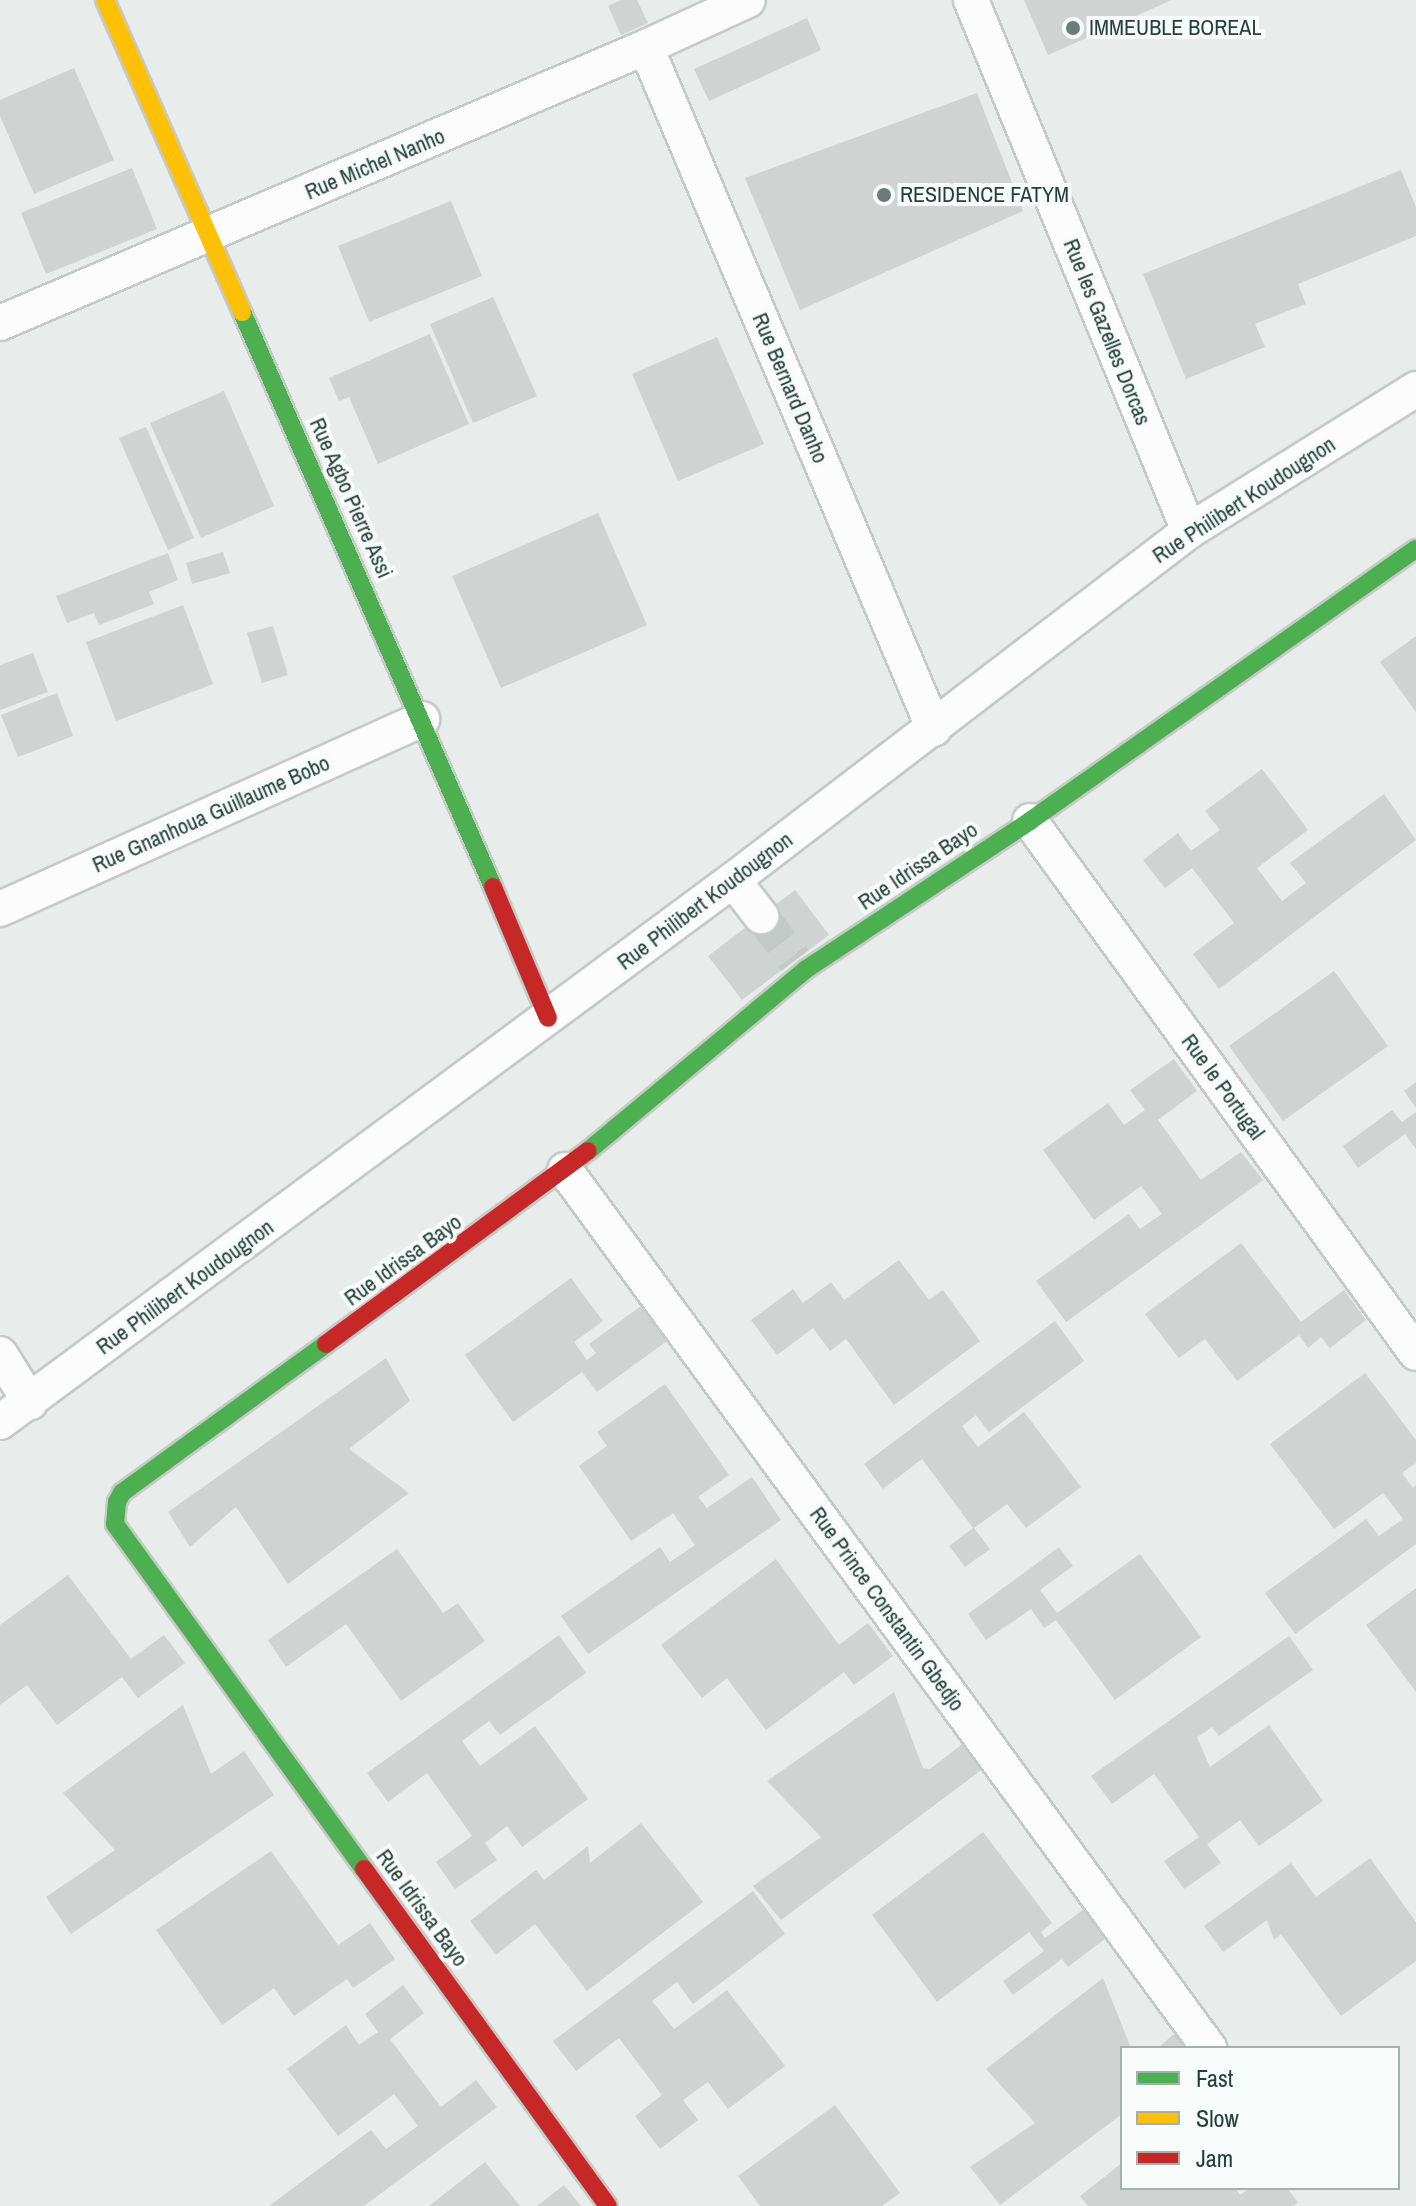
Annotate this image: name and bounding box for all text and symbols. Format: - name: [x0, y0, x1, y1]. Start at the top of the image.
- place label: IMMEUBLE BOREAL: [1089, 15, 1261, 41]
- marker: IMMEUBLE BOREAL: [1064, 19, 1082, 37]
- street label: Rue Michel Nanho: [301, 123, 449, 205]
- place label: RESIDENCE FATYM: [900, 182, 1069, 208]
- marker: RESIDENCE FATYM: [875, 186, 893, 204]
- street label: Rue les Gazelles Dorcas: [1058, 235, 1156, 429]
- street label: Rue Bernard Danho: [747, 309, 833, 467]
- street label: Rue Agbo Pierre Assi: [303, 413, 399, 583]
- street label: Rue Philibert Koudougnon: [1148, 431, 1340, 569]
- street label: Rue Gnanhoua Guillaume Bobo: [88, 750, 334, 878]
- street label: Rue Idrissa Bayo: [853, 816, 983, 916]
- street label: Rue Philibert Koudougnon: [612, 826, 798, 976]
- street label: Rue le Portugal: [1176, 1029, 1270, 1145]
- street label: Rue Idrissa Bayo: [339, 1209, 467, 1311]
- street label: Rue Philibert Koudougnon: [91, 1214, 279, 1360]
- street label: Rue Prince Constantin Gbedjo: [804, 1502, 970, 1716]
- street label: Rue Idrissa Bayo: [371, 1844, 473, 1972]
- legend: [1120, 2046, 1400, 2190]
- text: Fast: [1196, 2062, 1233, 2094]
- text: Slow: [1196, 2102, 1239, 2134]
- text: Jam: [1196, 2142, 1233, 2174]

